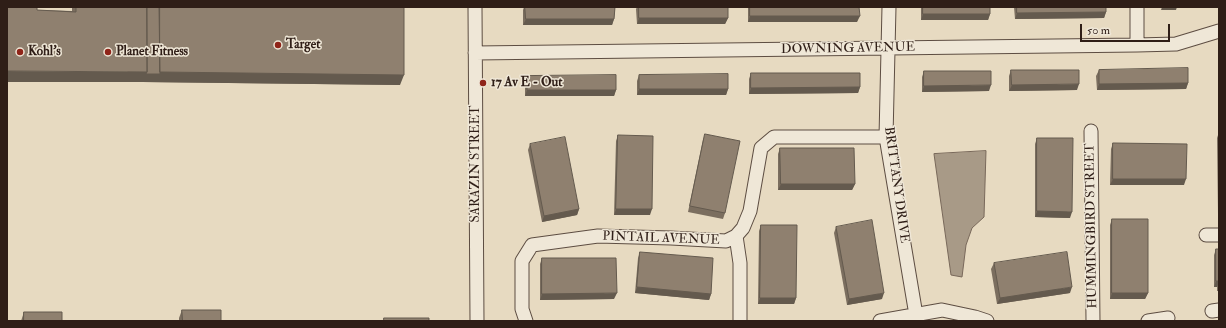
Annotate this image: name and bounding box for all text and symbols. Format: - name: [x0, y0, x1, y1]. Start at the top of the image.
- scale bar: [1082, 16, 1172, 42]
- text: 50 m: [1087, 23, 1110, 38]
- place label: Target: [286, 37, 320, 53]
- marker: Target: [273, 40, 283, 50]
- street label: DOWNING AVENUE: [781, 40, 915, 58]
- place label: Kohl's: [28, 44, 61, 60]
- place label: Planet Fitness: [116, 44, 188, 60]
- marker: Kohl's: [15, 47, 25, 57]
- marker: Planet Fitness: [103, 47, 113, 57]
- place label: 17 Av E - Out: [491, 75, 562, 91]
- marker: 17 Av E - Out: [478, 78, 488, 88]
- street label: SARAZIN STREET: [468, 106, 484, 222]
- street label: BRITTANY DRIVE: [880, 126, 912, 244]
- street label: HUMMINGBIRD STREET: [1083, 143, 1101, 309]
- street label: PINTAIL AVENUE: [602, 229, 720, 249]

